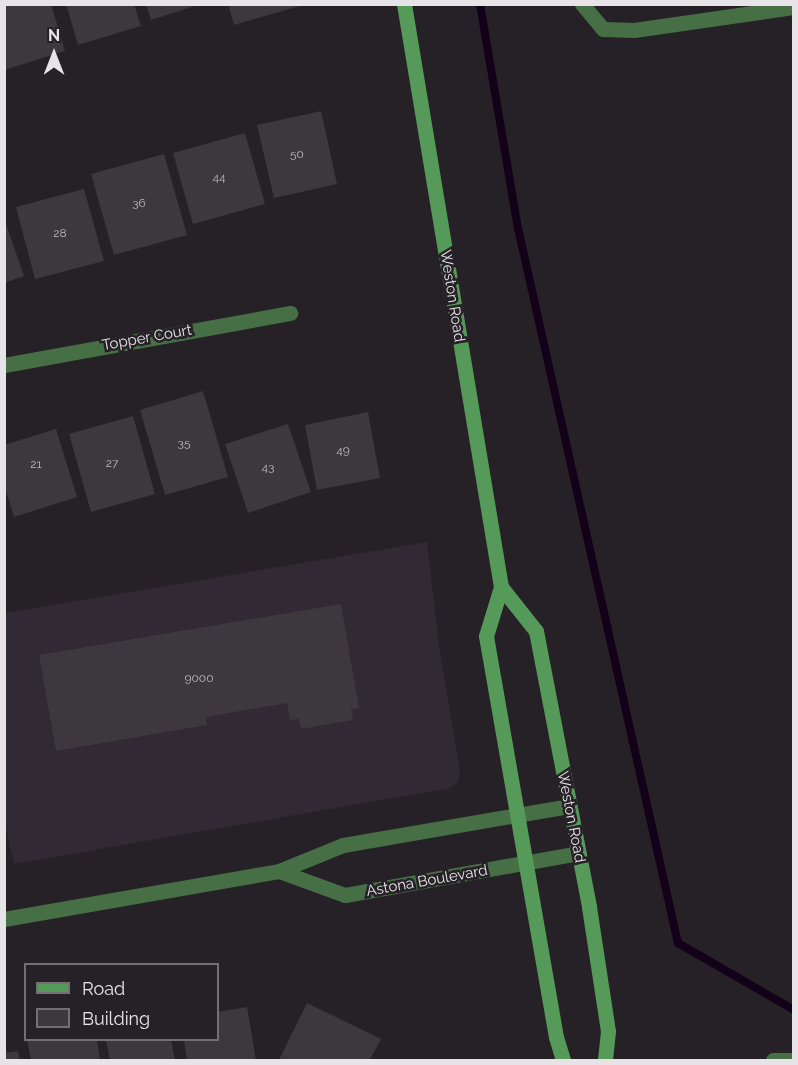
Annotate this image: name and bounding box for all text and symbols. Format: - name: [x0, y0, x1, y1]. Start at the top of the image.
- north arrow: [24, 24, 84, 84]
- text: N: [48, 26, 60, 45]
- house number: 50: [290, 148, 304, 162]
- house number: 44: [212, 171, 226, 185]
- house number: 36: [132, 197, 146, 211]
- house number: 28: [53, 227, 67, 241]
- street label: Weston Road: [436, 249, 468, 343]
- street label: Topper Court: [101, 321, 193, 355]
- house number: 35: [178, 437, 190, 451]
- house number: 49: [336, 444, 350, 458]
- house number: 27: [106, 457, 118, 471]
- house number: 21: [30, 458, 42, 472]
- house number: 43: [262, 461, 274, 475]
- house number: 9000: [184, 672, 214, 686]
- street label: Weston Road: [553, 770, 589, 864]
- street label: Astona Boulevard: [365, 861, 489, 901]
- legend: [24, 963, 219, 1041]
- text: Road: [82, 978, 125, 999]
- text: Building: [82, 1008, 150, 1029]

